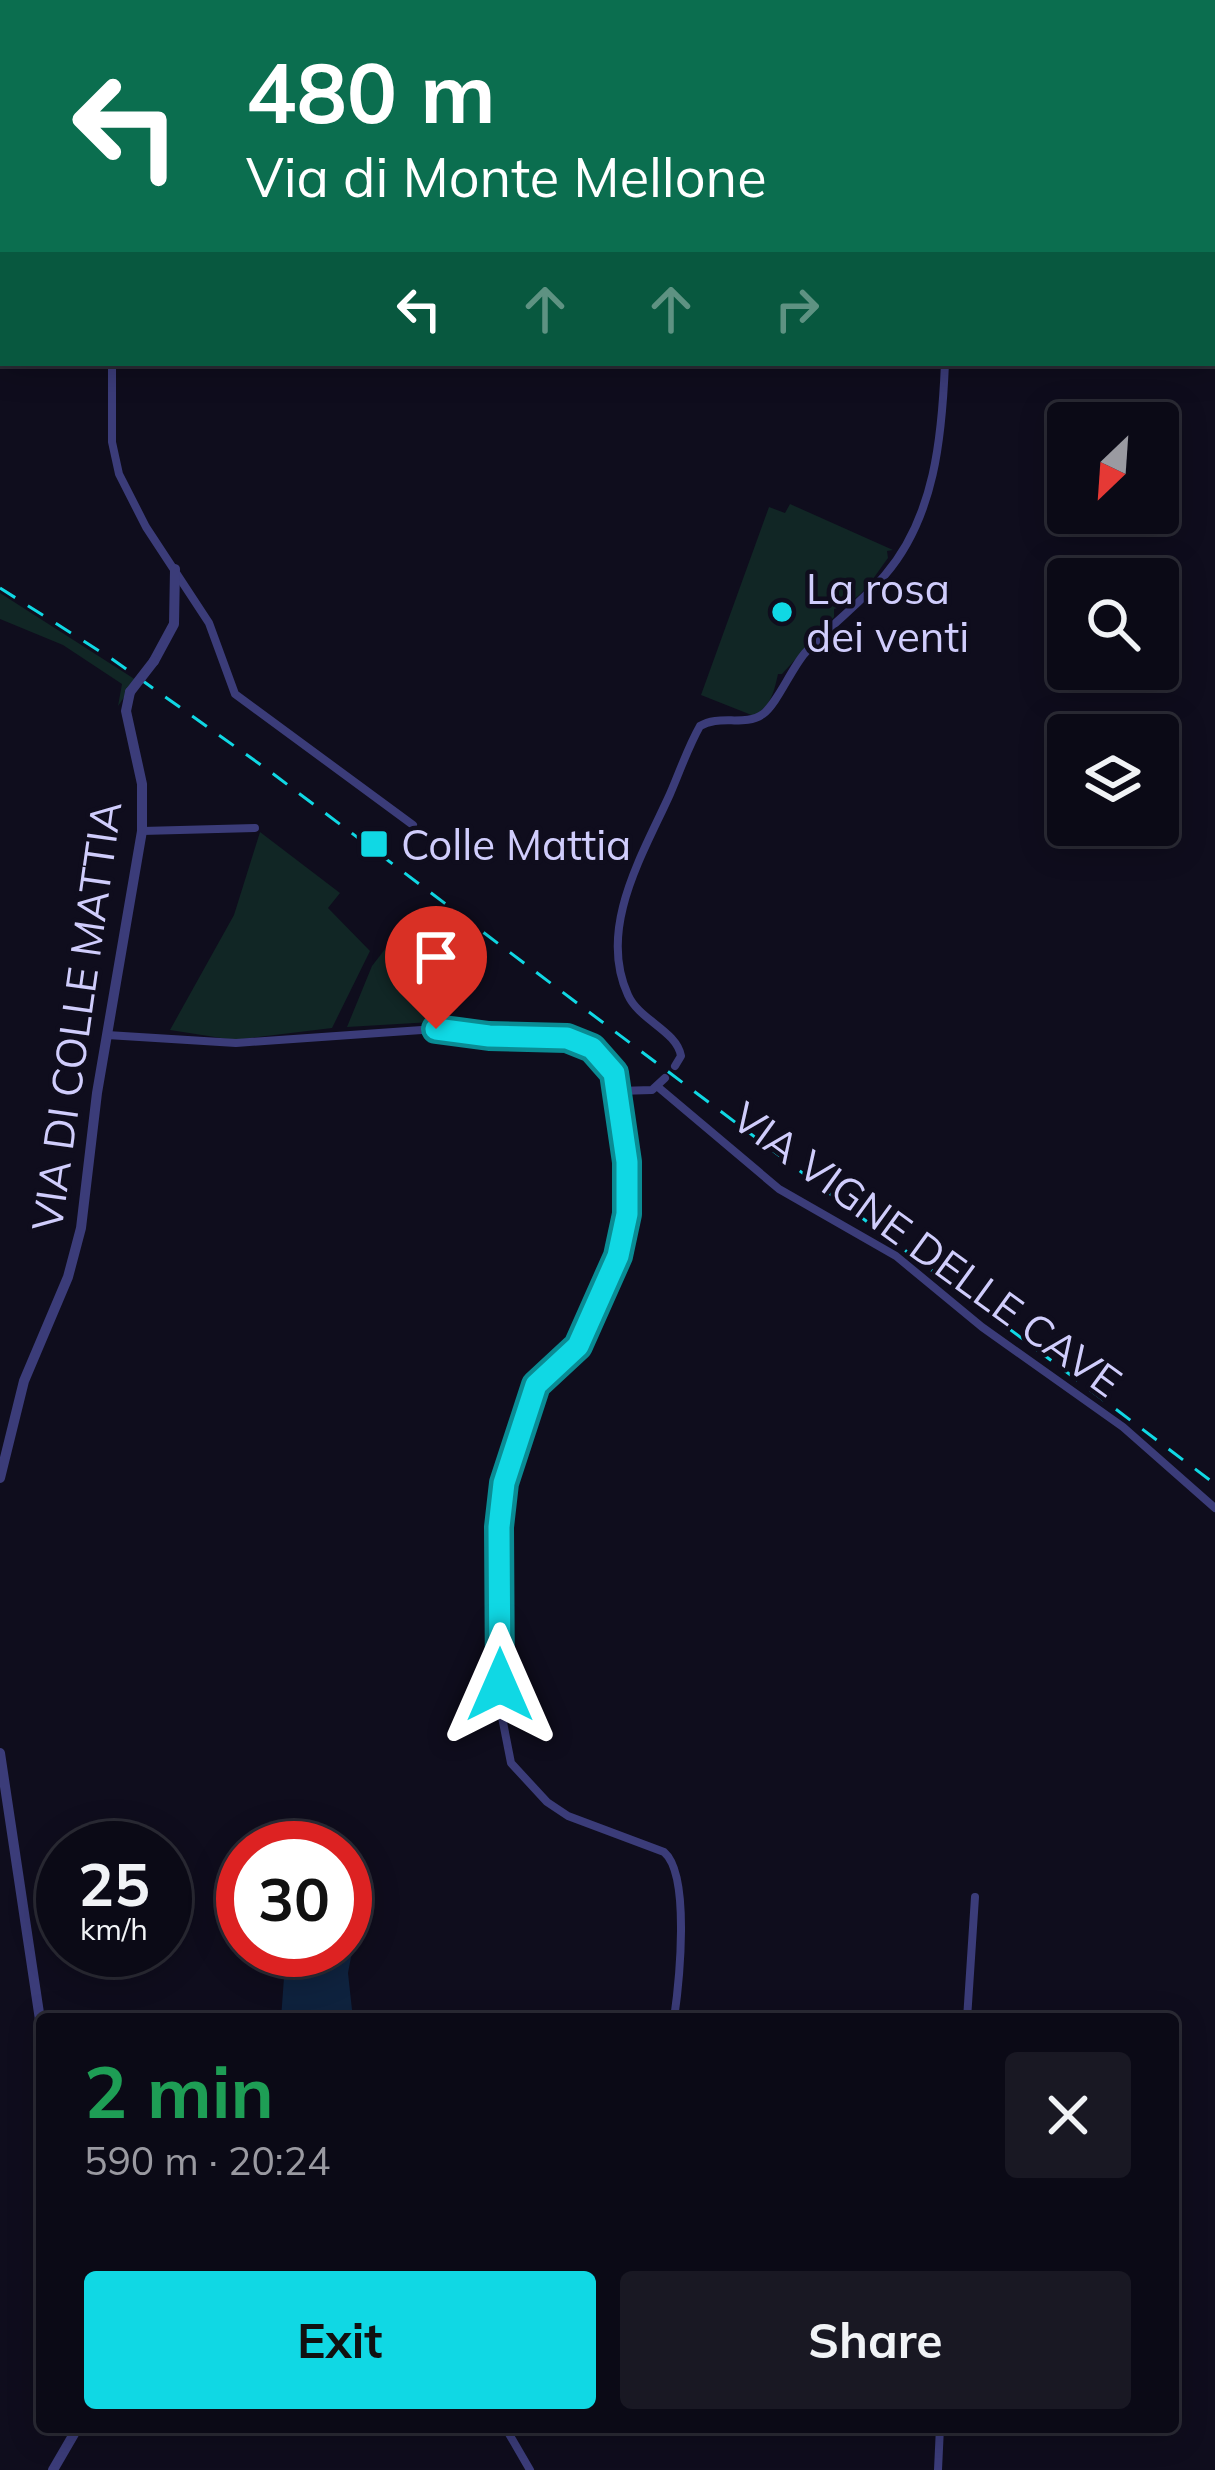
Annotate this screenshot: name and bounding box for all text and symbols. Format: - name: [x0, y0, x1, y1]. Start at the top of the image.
- text: 480 m: [246, 39, 496, 144]
- icon: left: [48, 48, 204, 204]
- text: Via di Monte Mellone: [246, 143, 767, 211]
- icon: left: [386, 276, 452, 342]
- icon: ahead: [512, 276, 578, 342]
- icon: ahead: [638, 276, 704, 342]
- icon: right: [764, 276, 830, 342]
- north arrow: [1047, 402, 1179, 534]
- map controls: [1047, 402, 1179, 846]
- button: search: [1047, 558, 1179, 690]
- place label: La rosa dei venti: [806, 562, 969, 663]
- marker: La rosa dei venti: [769, 599, 795, 625]
- button: layers: [1047, 714, 1179, 846]
- street label: VIA DI COLLE MATTIA: [20, 797, 132, 1234]
- place label: Colle Mattia: [401, 818, 631, 871]
- marker: Colle Mattia: [358, 828, 390, 860]
- pin: [385, 906, 487, 1029]
- icon: arrive: [403, 924, 469, 990]
- street label: VIA VIGNE DELLE CAVE: [722, 1090, 1132, 1408]
- position arrow: [437, 1622, 563, 1748]
- speed limit sign: 30: [216, 1821, 372, 1977]
- text: 25: [78, 1846, 150, 1921]
- text: km/h: [80, 1910, 148, 1948]
- text: 2 min: [84, 2046, 274, 2136]
- button: close: [1005, 2052, 1131, 2178]
- text: 590 m · 20:24: [84, 2136, 330, 2185]
- button: Exit: [84, 2271, 596, 2409]
- button: Share: [620, 2271, 1131, 2409]

